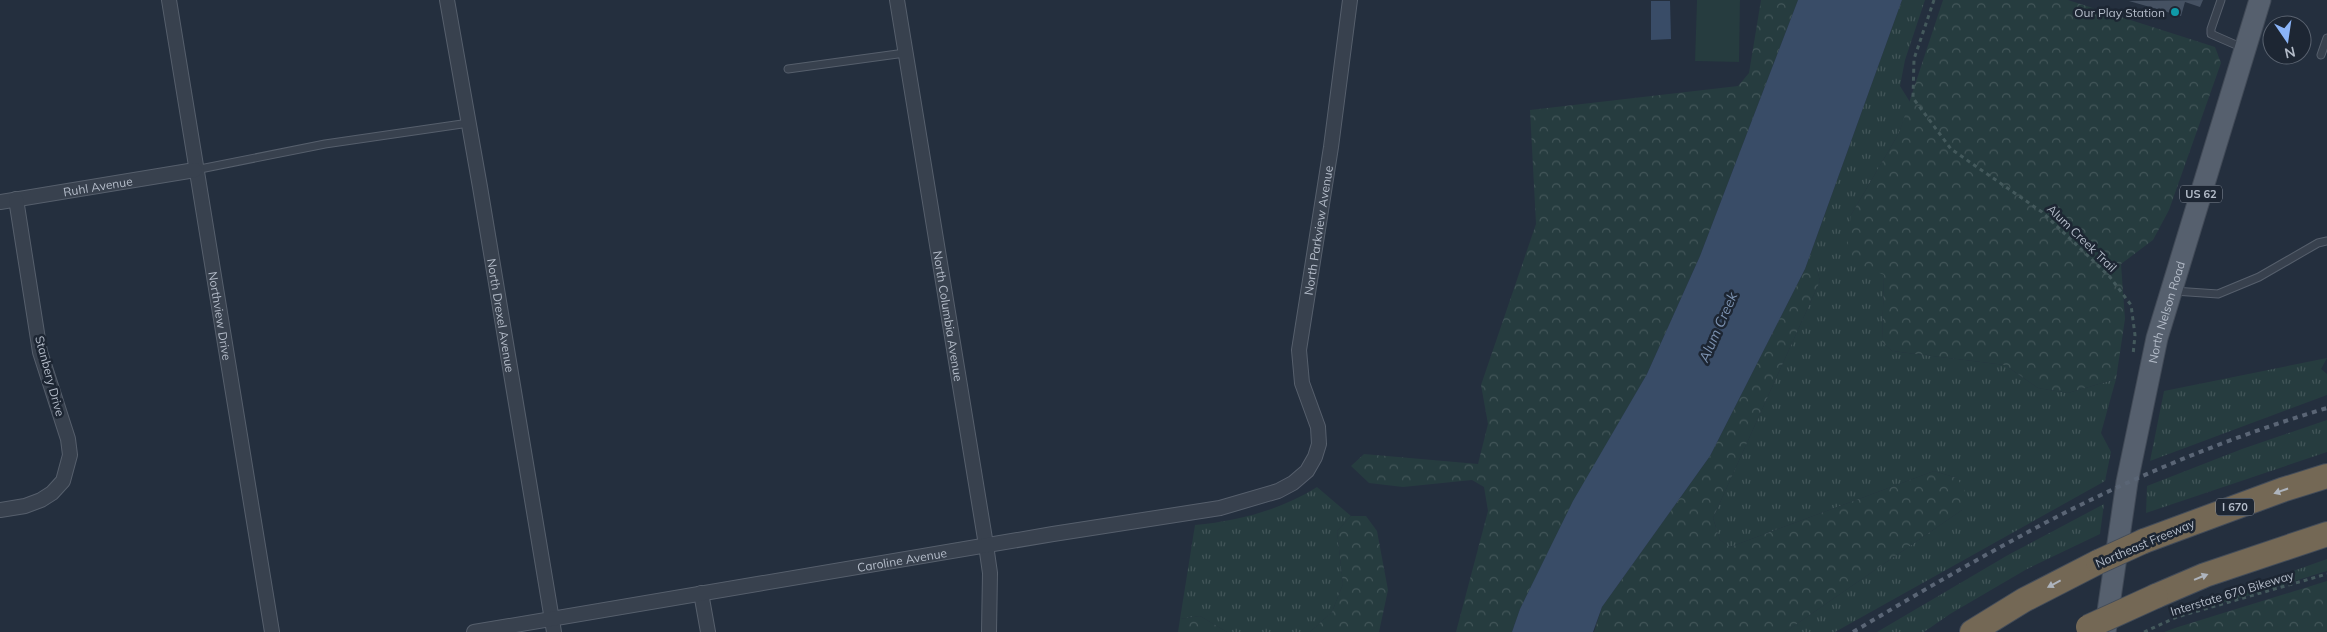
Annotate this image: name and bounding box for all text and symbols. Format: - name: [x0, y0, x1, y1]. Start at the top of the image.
- place label: Our Play Station: [2074, 5, 2165, 20]
- marker: Our Play Station: [2169, 6, 2181, 18]
- north arrow: [2262, 15, 2312, 65]
- text: N: [2283, 43, 2297, 63]
- street label: North Parkview Avenue: [1300, 164, 1335, 296]
- street label: Ruhl Avenue: [62, 173, 134, 199]
- road number: US 62: [2180, 185, 2222, 202]
- street label: Alum Creek Trail: [2044, 201, 2120, 275]
- street label: North Columbia Avenue: [931, 249, 967, 382]
- street label: North Drexel Avenue: [484, 257, 518, 373]
- street label: North Nelson Road: [2144, 259, 2188, 365]
- street label: Northview Drive: [206, 270, 235, 361]
- water label: Alum Creek: [1694, 289, 1742, 366]
- street label: Stanbery Drive: [32, 334, 68, 418]
- one-way arrow: [2273, 488, 2288, 495]
- road number: I 670: [2216, 498, 2254, 516]
- street label: Northeast Freeway: [2093, 515, 2197, 571]
- street label: Caroline Avenue: [856, 545, 948, 575]
- street label: Interstate 670 Bikeway: [2168, 567, 2296, 619]
- one-way arrow: [2194, 573, 2209, 581]
- one-way arrow: [2046, 580, 2061, 588]

